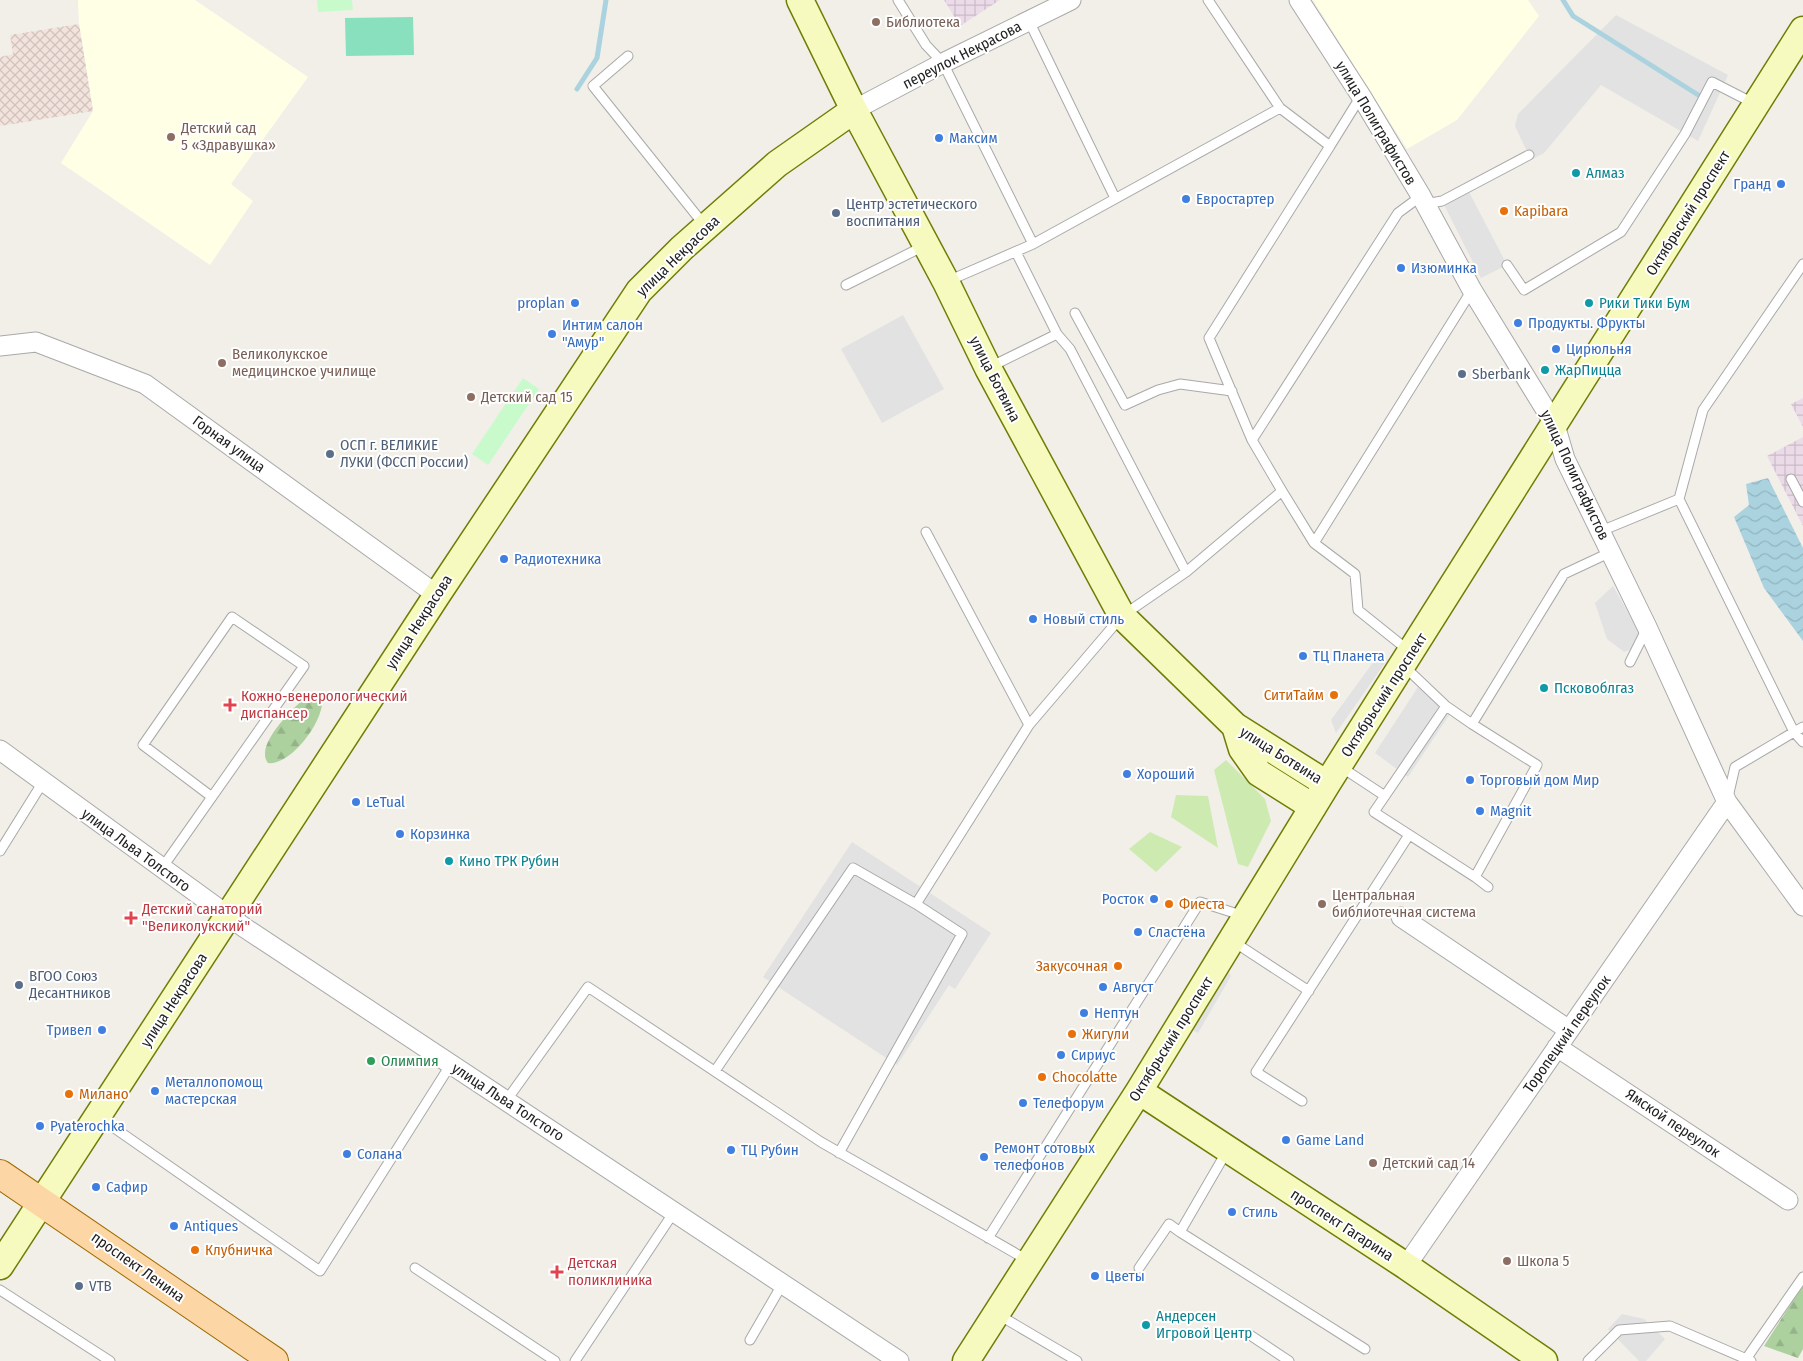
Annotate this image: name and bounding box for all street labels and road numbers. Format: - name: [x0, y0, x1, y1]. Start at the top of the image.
- street label: переулок Некрасова: [900, 17, 1024, 93]
- street label: улица Полиграфистов: [1332, 58, 1420, 188]
- street label: Октябрьский проспект: [1642, 146, 1734, 279]
- street label: улица Некрасова: [633, 212, 723, 300]
- street label: улица Ботвина: [966, 333, 1024, 425]
- street label: улица Полиграфистов: [1537, 407, 1613, 543]
- street label: Горная улица: [189, 412, 269, 476]
- street label: улица Некрасова: [382, 572, 456, 672]
- street label: Октябрьский проспект: [1337, 629, 1431, 760]
- street label: улица Ботвина: [1237, 723, 1325, 787]
- street label: улица Льва Толстого: [78, 804, 194, 896]
- street label: улица Некрасова: [137, 950, 211, 1050]
- street label: Октябрьский проспект: [1125, 972, 1217, 1105]
- street label: Торопецкий переулок: [1520, 972, 1614, 1096]
- street label: улица Льва Толстого: [449, 1059, 568, 1145]
- street label: Ямской переулок: [1622, 1085, 1724, 1161]
- street label: проспект Гагарина: [1287, 1185, 1397, 1265]
- street label: проспект Ленина: [88, 1228, 188, 1306]

